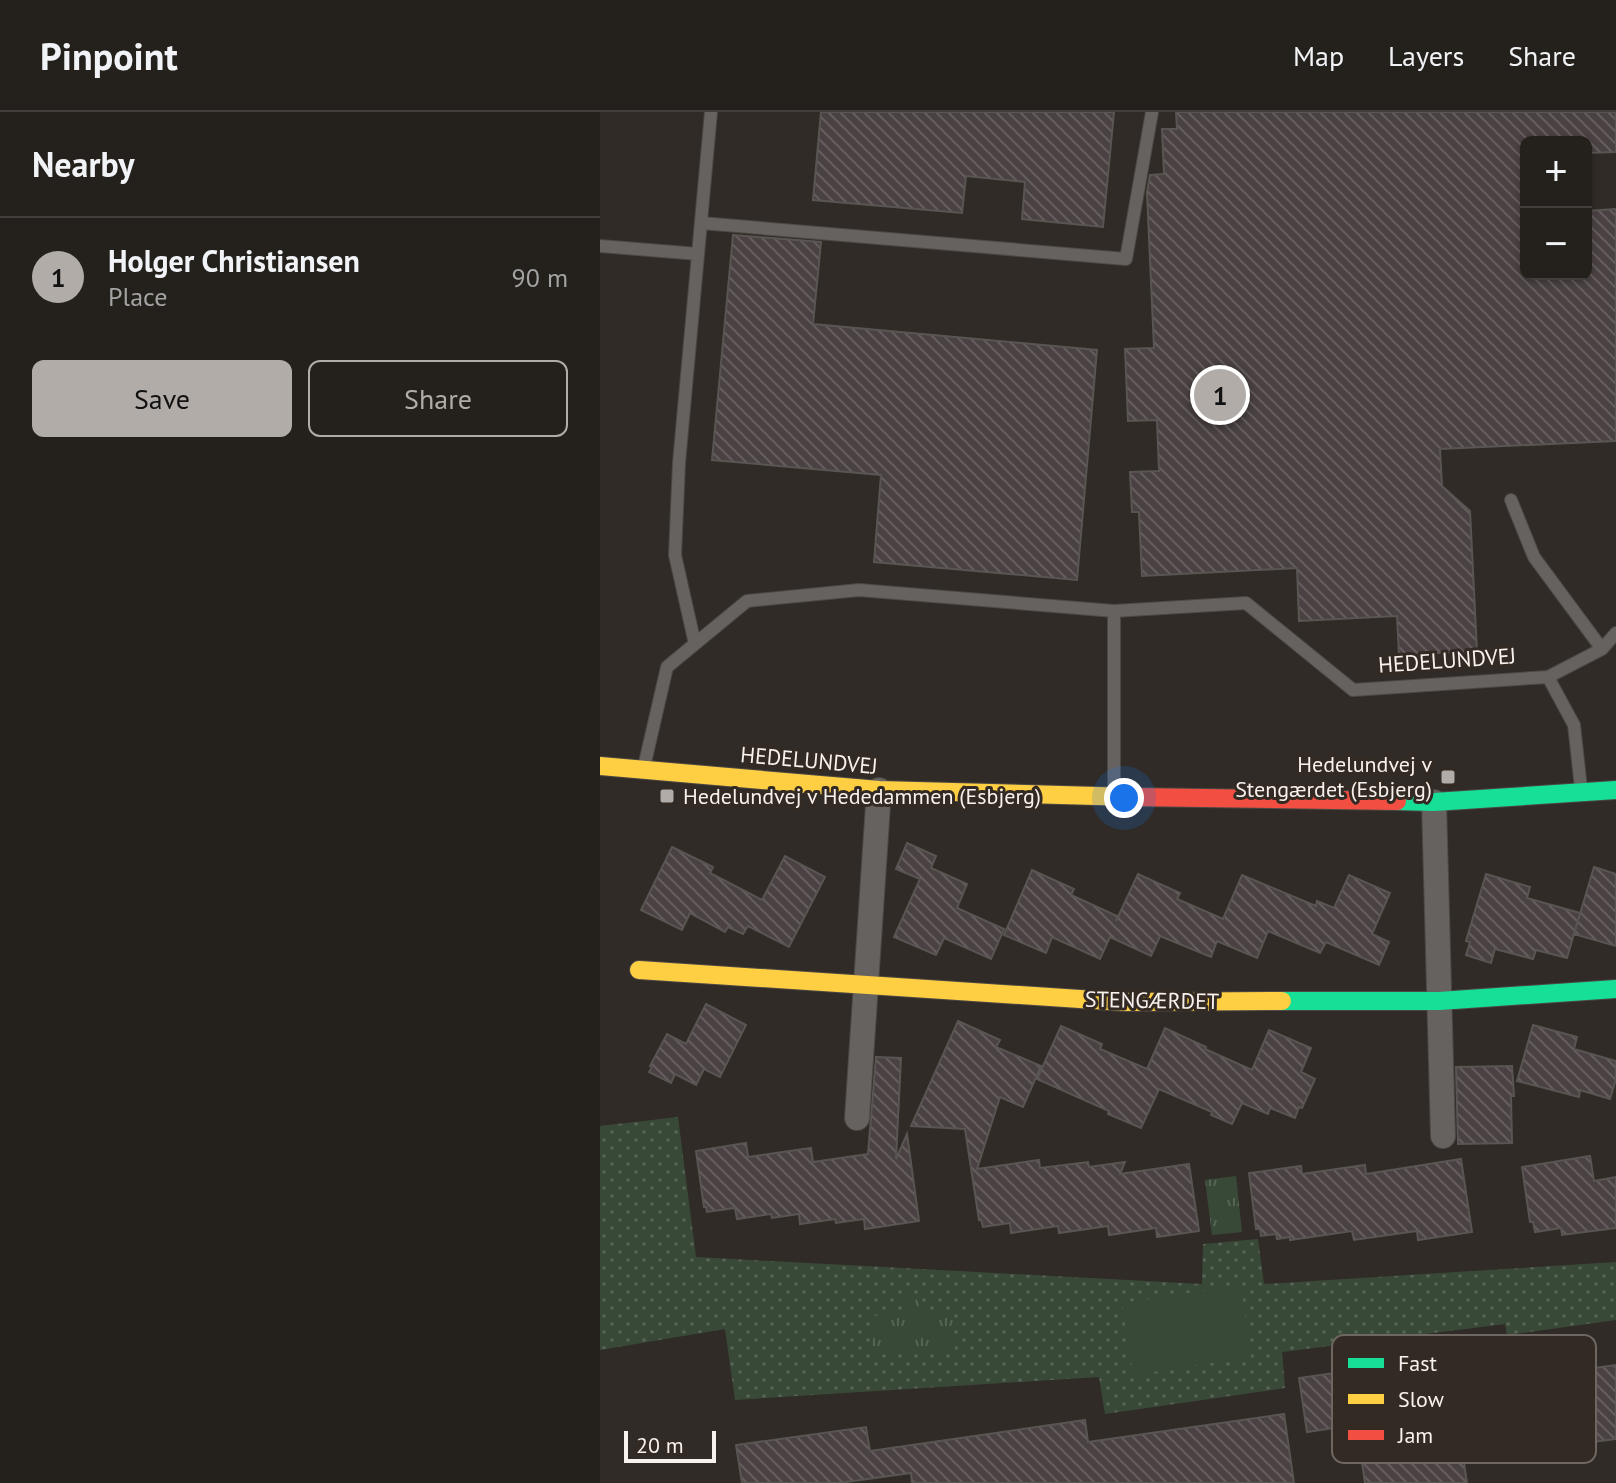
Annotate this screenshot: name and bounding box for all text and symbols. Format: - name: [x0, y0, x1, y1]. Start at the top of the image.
- text: Pinpoint: [40, 31, 178, 80]
- text: Map: [1293, 37, 1344, 74]
- text: Layers: [1388, 37, 1464, 74]
- text: Share: [1508, 37, 1576, 74]
- map controls: [1520, 136, 1592, 280]
- button: +: [1520, 136, 1592, 208]
- text: Nearby: [32, 142, 134, 186]
- button: −: [1520, 208, 1592, 280]
- text: Holger Christiansen: [108, 241, 360, 280]
- text: 1: [51, 261, 65, 294]
- text: 90 m: [512, 261, 568, 294]
- text: Place: [108, 280, 167, 313]
- button: Save: [32, 360, 292, 437]
- button: Share: [308, 360, 568, 437]
- pin: 1: [1194, 365, 1246, 425]
- street label: HEDELUNDVEJ: [1377, 641, 1517, 679]
- street label: HEDELUNDVEJ: [739, 740, 879, 780]
- place label: Hedelundvej v Stengærdet (Esbjerg): [1235, 750, 1432, 803]
- marker: Hedelundvej v Stengærdet (Esbjerg): [1439, 768, 1457, 786]
- your location: [1104, 778, 1144, 818]
- place label: Hedelundvej v Hededammen (Esbjerg): [683, 782, 1041, 810]
- marker: Hedelundvej v Hededammen (Esbjerg): [658, 787, 676, 805]
- street label: STENGÆRDET: [1085, 985, 1219, 1015]
- legend: [1332, 1335, 1596, 1463]
- text: Fast: [1398, 1349, 1438, 1377]
- text: Slow: [1398, 1385, 1444, 1413]
- text: Jam: [1397, 1421, 1433, 1449]
- scale bar: [624, 1427, 716, 1463]
- text: 20 m: [636, 1431, 684, 1459]

